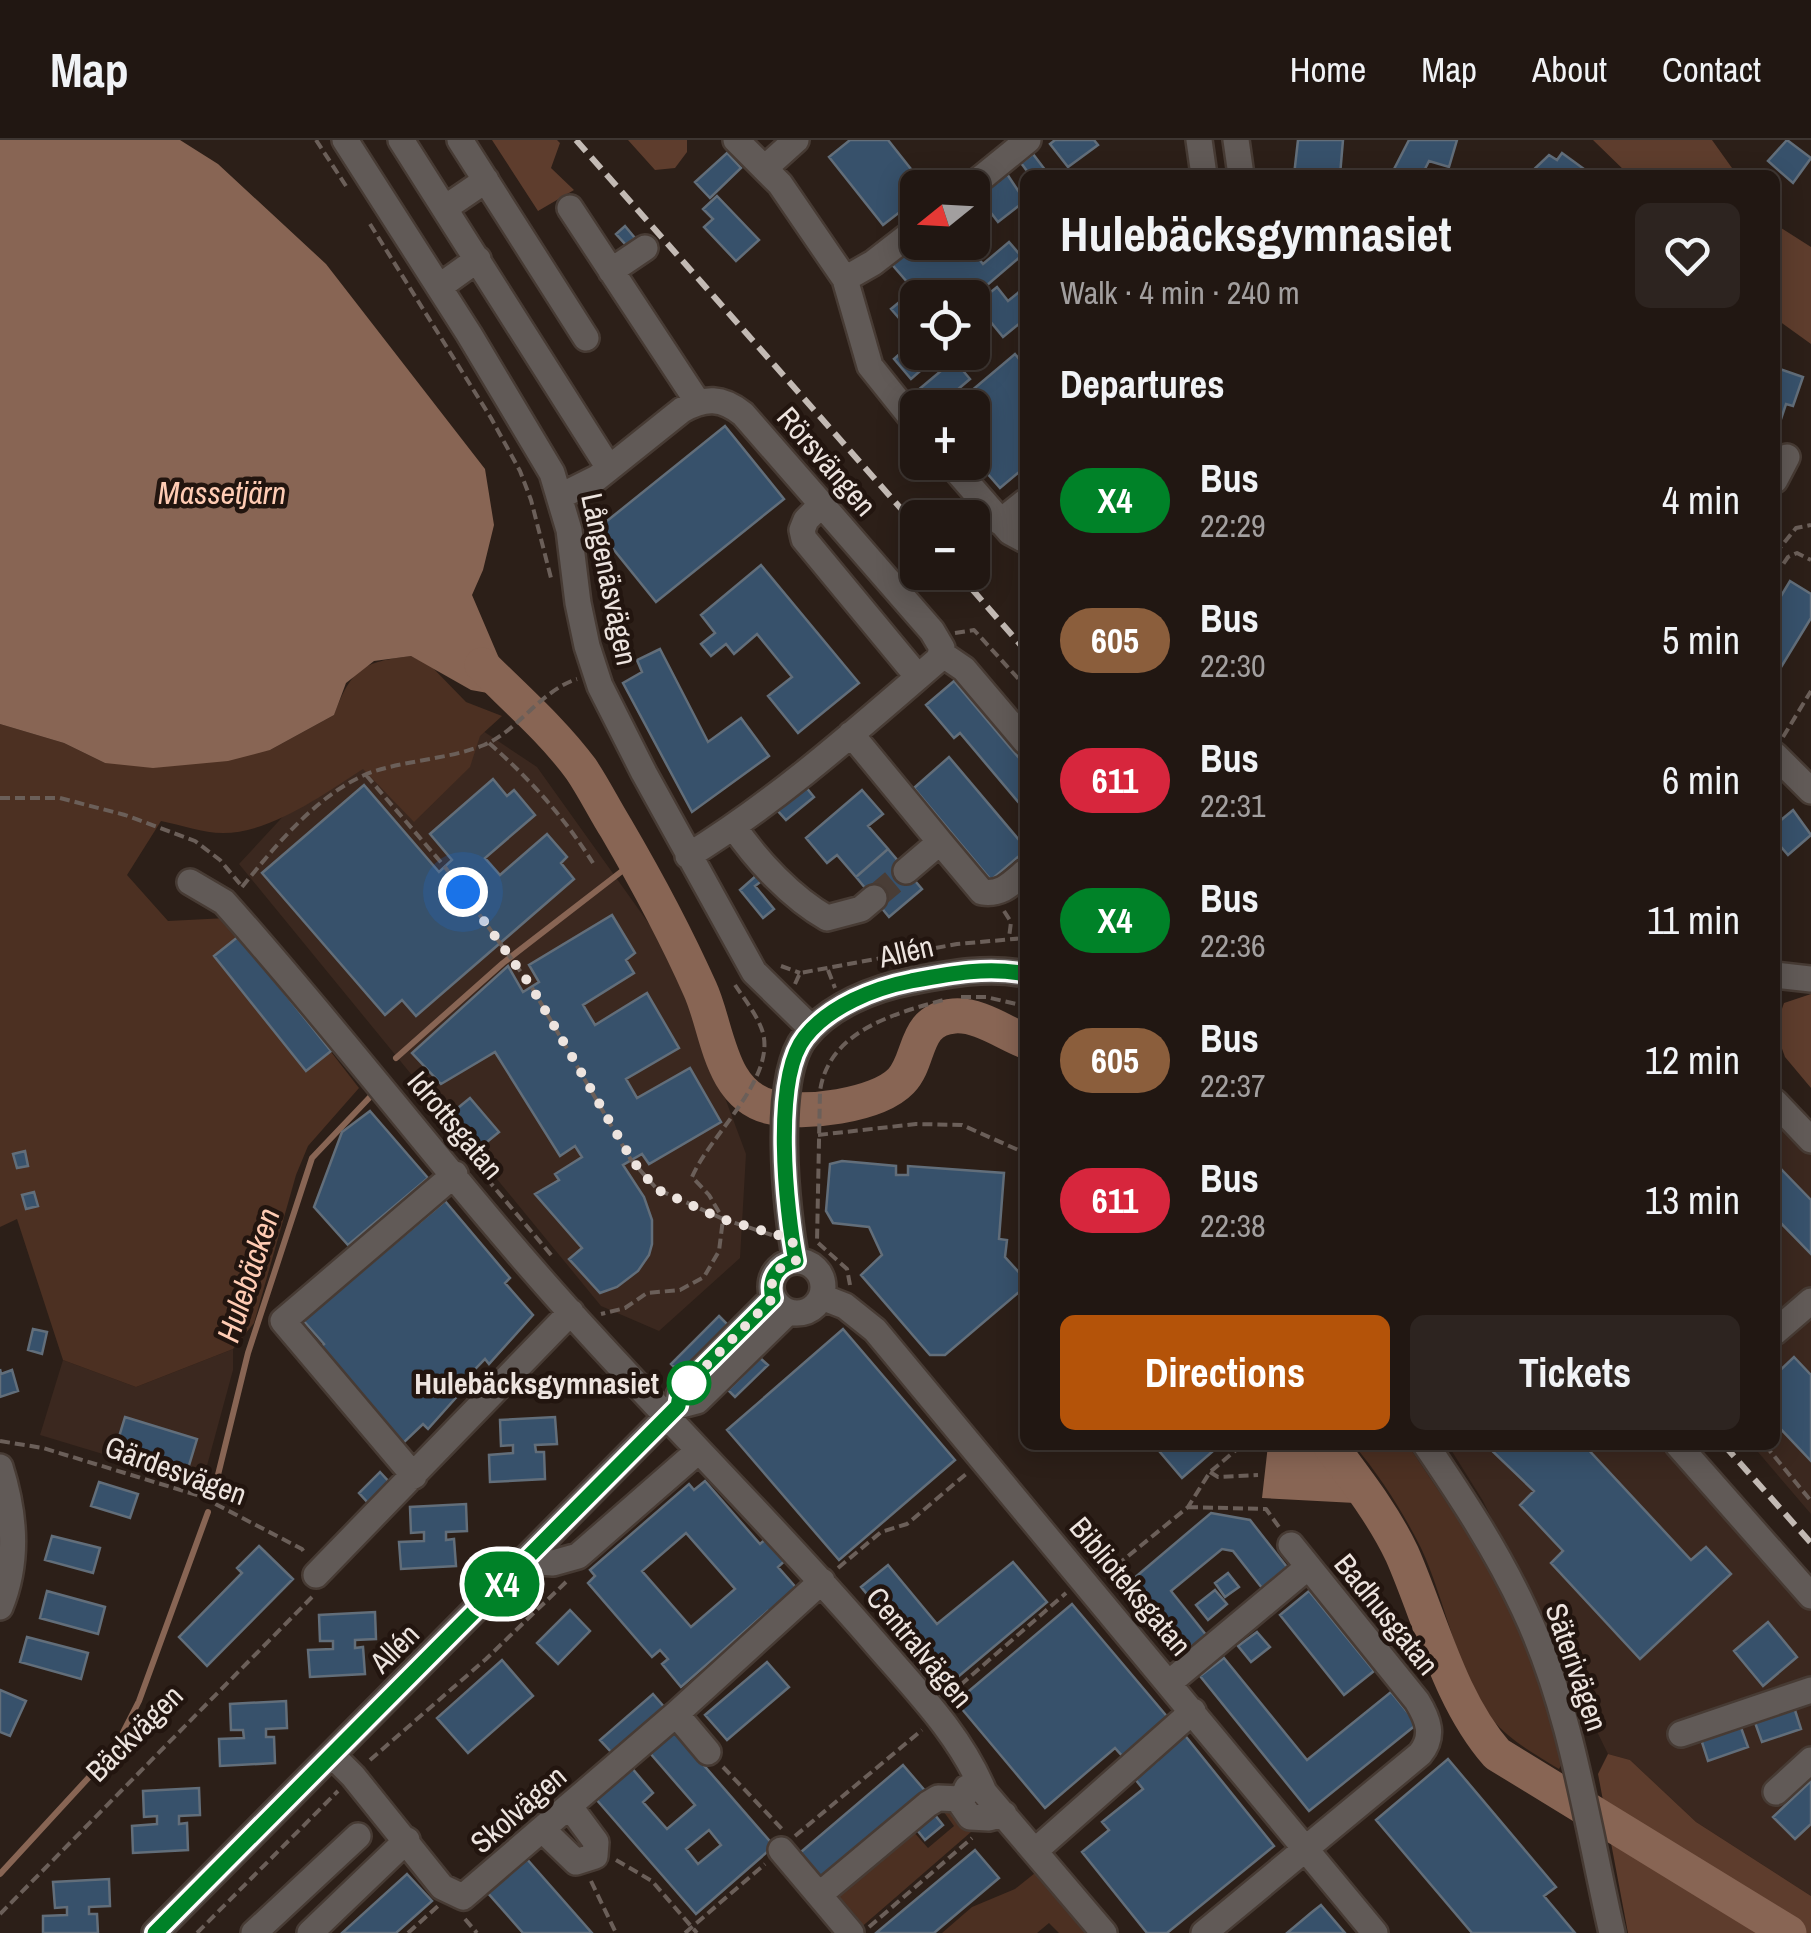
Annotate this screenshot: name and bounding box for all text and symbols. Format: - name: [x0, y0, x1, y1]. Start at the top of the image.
- text: Map: [50, 37, 129, 102]
- text: Home: [1290, 46, 1366, 93]
- text: Map: [1421, 46, 1477, 93]
- text: About: [1532, 46, 1607, 93]
- text: Contact: [1662, 46, 1761, 93]
- north arrow: [900, 170, 990, 260]
- map controls: [900, 170, 990, 590]
- text: Hulebäcksgymnasiet: [1060, 201, 1452, 266]
- button: heart: [1635, 203, 1740, 308]
- text: Walk · 4 min · 240 m: [1060, 271, 1300, 314]
- button: locate: [900, 280, 990, 370]
- text: Departures: [1060, 359, 1225, 410]
- button: +: [900, 390, 990, 480]
- street label: Rörsvängen: [768, 398, 886, 524]
- text: Bus: [1200, 453, 1259, 504]
- water label: Massetjärn: [158, 471, 286, 514]
- text: 4 min: [1662, 475, 1740, 526]
- text: X4: [1097, 477, 1133, 524]
- street label: Långenäsvägen: [572, 489, 648, 669]
- button: −: [900, 500, 990, 590]
- text: 22:29: [1200, 504, 1266, 547]
- text: Bus: [1200, 593, 1259, 644]
- text: 5 min: [1662, 615, 1740, 666]
- text: 605: [1091, 617, 1139, 664]
- text: 22:30: [1200, 644, 1266, 687]
- text: Bus: [1200, 733, 1259, 784]
- text: 6 min: [1662, 755, 1740, 806]
- text: 611: [1092, 757, 1138, 804]
- text: 22:31: [1200, 784, 1266, 827]
- your location: [438, 867, 488, 917]
- text: Bus: [1200, 873, 1259, 924]
- text: 11 min: [1647, 895, 1740, 946]
- text: X4: [1097, 897, 1133, 944]
- text: 22:36: [1200, 924, 1266, 967]
- street label: Allén: [874, 925, 937, 977]
- text: Bus: [1200, 1013, 1259, 1064]
- text: 12 min: [1645, 1035, 1740, 1086]
- text: 605: [1091, 1037, 1139, 1084]
- street label: Idrottsgatan: [399, 1062, 513, 1188]
- text: 22:37: [1200, 1064, 1266, 1107]
- text: Bus: [1200, 1153, 1259, 1204]
- text: 13 min: [1645, 1175, 1740, 1226]
- text: 611: [1092, 1177, 1138, 1224]
- water label: Hulebäcken: [206, 1202, 290, 1348]
- text: 22:38: [1200, 1204, 1266, 1247]
- button: Directions: [1060, 1315, 1390, 1430]
- button: Tickets: [1410, 1315, 1740, 1430]
- marker: Hulebäcksgymnasiet: [668, 1362, 710, 1404]
- place label: Hulebäcksgymnasiet: [414, 1363, 659, 1403]
- street label: Gärdesvägen: [100, 1426, 252, 1514]
- street label: Biblioteksgatan: [1061, 1508, 1201, 1664]
- street label: Badhusgatan: [1326, 1545, 1448, 1683]
- line badge: X4: [457, 1552, 547, 1616]
- text: X4: [484, 1561, 520, 1608]
- street label: Centralvägen: [858, 1578, 982, 1716]
- street label: Säterivägen: [1536, 1598, 1618, 1736]
- street label: Allén: [360, 1615, 427, 1682]
- street label: Bäckvägen: [77, 1676, 191, 1790]
- street label: Skolvägen: [462, 1756, 574, 1862]

